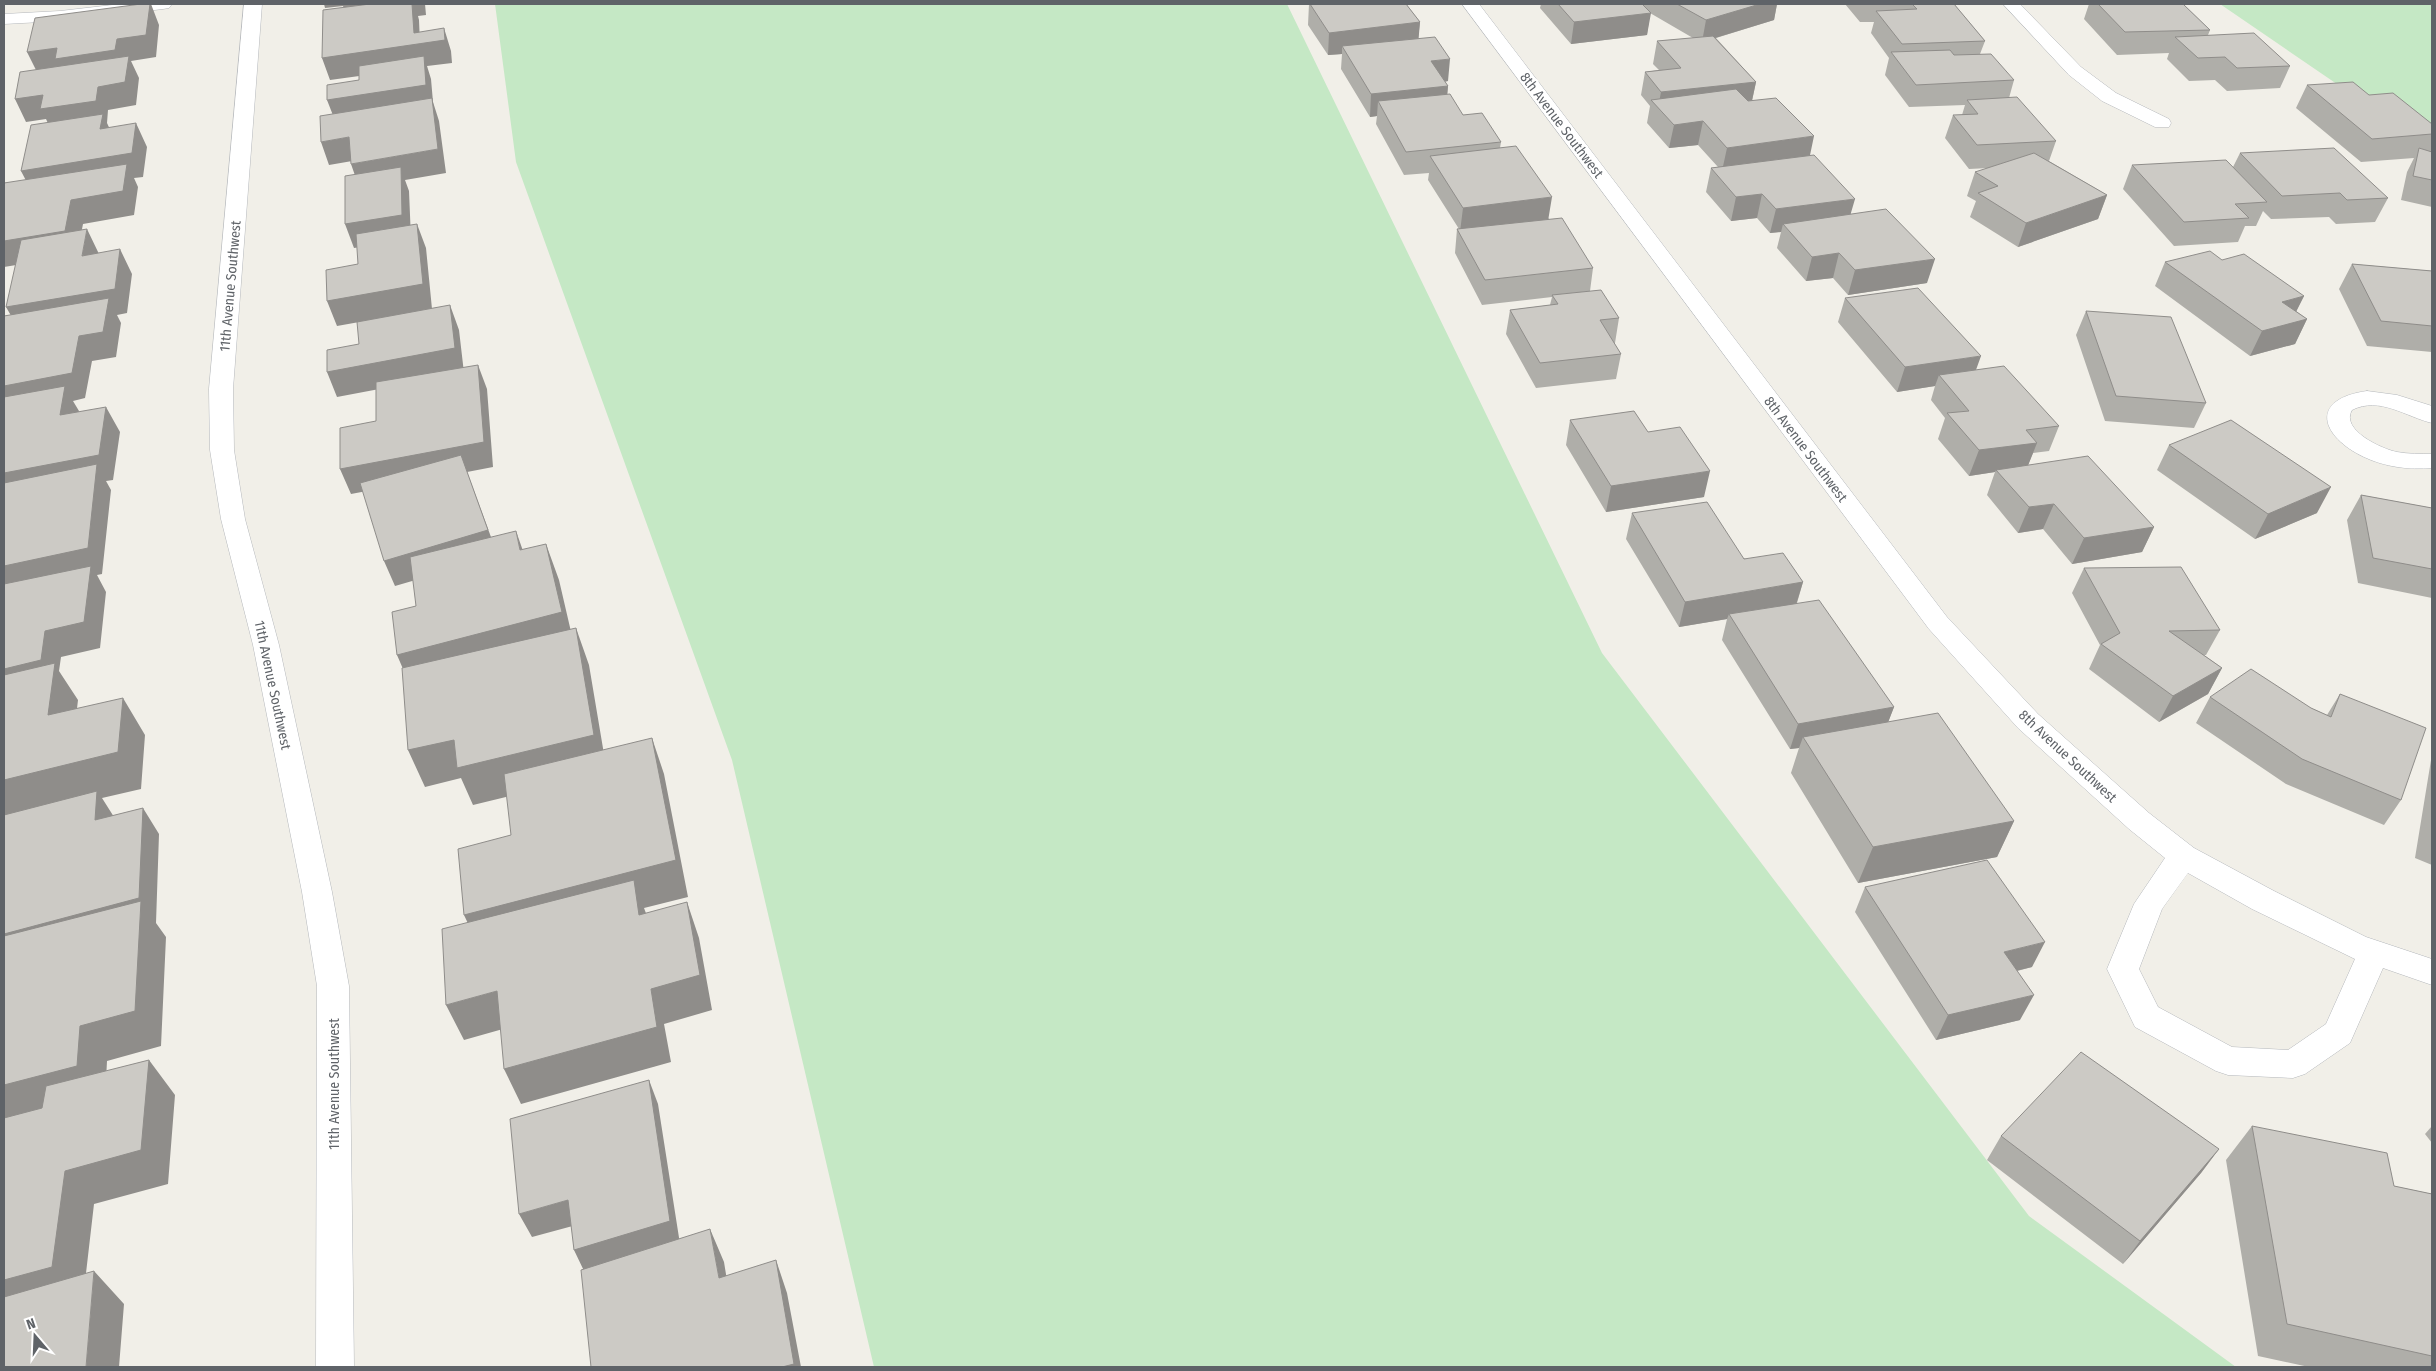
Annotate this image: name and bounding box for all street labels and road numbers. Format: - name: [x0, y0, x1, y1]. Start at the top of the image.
- street label: 8th Avenue Southwest: [1516, 69, 1607, 182]
- street label: 11th Avenue Southwest: [216, 219, 245, 352]
- street label: 8th Avenue Southwest: [1760, 393, 1851, 506]
- street label: 11th Avenue Southwest: [251, 619, 295, 752]
- street label: 8th Avenue Southwest: [2015, 707, 2121, 806]
- street label: 11th Avenue Southwest: [326, 1018, 343, 1150]

